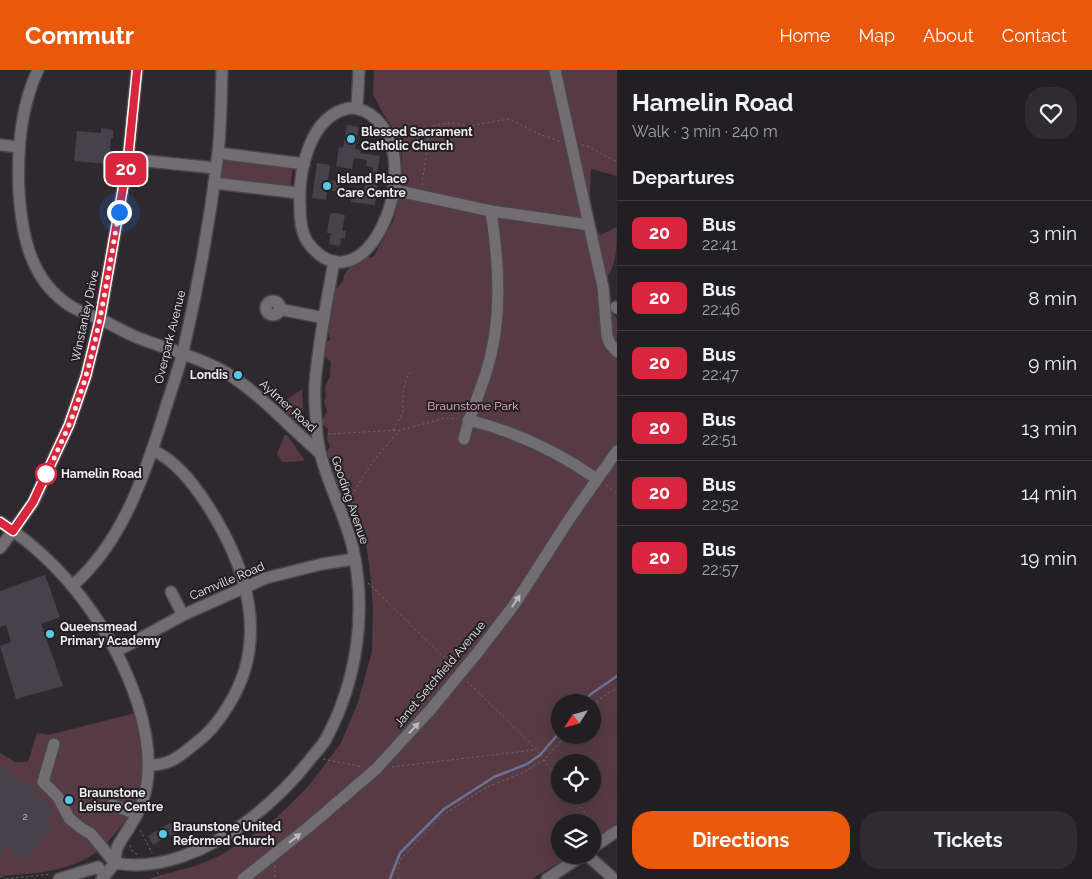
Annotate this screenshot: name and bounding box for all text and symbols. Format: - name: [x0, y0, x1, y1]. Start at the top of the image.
- text: Commutr: [25, 21, 134, 50]
- text: Home: [779, 25, 830, 46]
- text: Map: [858, 25, 895, 46]
- text: About: [923, 25, 974, 46]
- text: Contact: [1002, 25, 1067, 46]
- button: heart: [1025, 87, 1077, 139]
- text: Hamelin Road: [632, 88, 794, 117]
- text: Walk · 3 min · 240 m: [632, 122, 778, 141]
- place label: Blessed Sacrament Catholic Church: [361, 125, 473, 153]
- marker: Blessed Sacrament Catholic Church: [345, 133, 357, 145]
- line badge: 20: [104, 153, 148, 185]
- text: 20: [115, 158, 137, 179]
- text: Departures: [632, 166, 734, 188]
- place label: Island Place Care Centre: [337, 172, 407, 200]
- marker: Island Place Care Centre: [321, 180, 333, 192]
- your location: [107, 200, 132, 225]
- text: Bus: [702, 213, 736, 235]
- text: 20: [649, 222, 670, 243]
- text: 3 min: [1029, 222, 1077, 244]
- text: 22:41: [702, 235, 737, 254]
- street label: Winstanley Drive: [68, 269, 102, 363]
- text: Bus: [702, 278, 736, 300]
- text: 20: [649, 287, 670, 308]
- text: 8 min: [1028, 287, 1077, 309]
- street label: Overpark Avenue: [152, 289, 188, 385]
- text: 22:46: [702, 300, 740, 319]
- text: Bus: [702, 343, 736, 365]
- text: 20: [649, 352, 670, 373]
- text: 9 min: [1028, 352, 1077, 374]
- text: 22:47: [702, 365, 739, 384]
- place label: Londis: [190, 368, 228, 382]
- marker: Londis: [232, 369, 244, 381]
- street label: Aylmer Road: [257, 377, 319, 435]
- park label: Braunstone Park: [427, 399, 519, 413]
- text: Bus: [702, 408, 736, 430]
- text: 20: [649, 417, 670, 438]
- text: 13 min: [1021, 417, 1077, 439]
- text: 22:51: [702, 430, 737, 449]
- street label: Gooding Avenue: [328, 454, 372, 546]
- marker: Hamelin Road: [35, 463, 57, 485]
- place label: Hamelin Road: [61, 467, 142, 481]
- text: Bus: [702, 473, 736, 495]
- text: 20: [649, 482, 670, 503]
- text: 14 min: [1021, 482, 1077, 504]
- text: 22:52: [702, 495, 739, 514]
- text: Bus: [702, 538, 736, 560]
- text: 20: [649, 547, 670, 568]
- text: 19 min: [1020, 547, 1077, 569]
- street label: Camville Road: [187, 559, 267, 603]
- text: 22:57: [702, 560, 739, 579]
- one-way arrow: [511, 595, 521, 608]
- street label: Janet Setchfield Avenue: [392, 618, 488, 730]
- place label: Queensmead Primary Academy: [60, 620, 161, 648]
- marker: Queensmead Primary Academy: [44, 628, 56, 640]
- north arrow: [551, 694, 601, 744]
- map controls: [551, 694, 601, 864]
- one-way arrow: [408, 722, 420, 734]
- button: locate: [551, 754, 601, 804]
- place label: Braunstone Leisure Centre: [79, 786, 163, 814]
- marker: Braunstone Leisure Centre: [63, 794, 75, 806]
- house number: 2: [22, 811, 28, 822]
- button: Directions: [632, 811, 850, 869]
- button: Tickets: [860, 811, 1077, 869]
- button: layers: [551, 814, 601, 864]
- place label: Braunstone United Reformed Church: [173, 820, 281, 848]
- marker: Braunstone United Reformed Church: [157, 828, 169, 840]
- one-way arrow: [288, 832, 301, 843]

